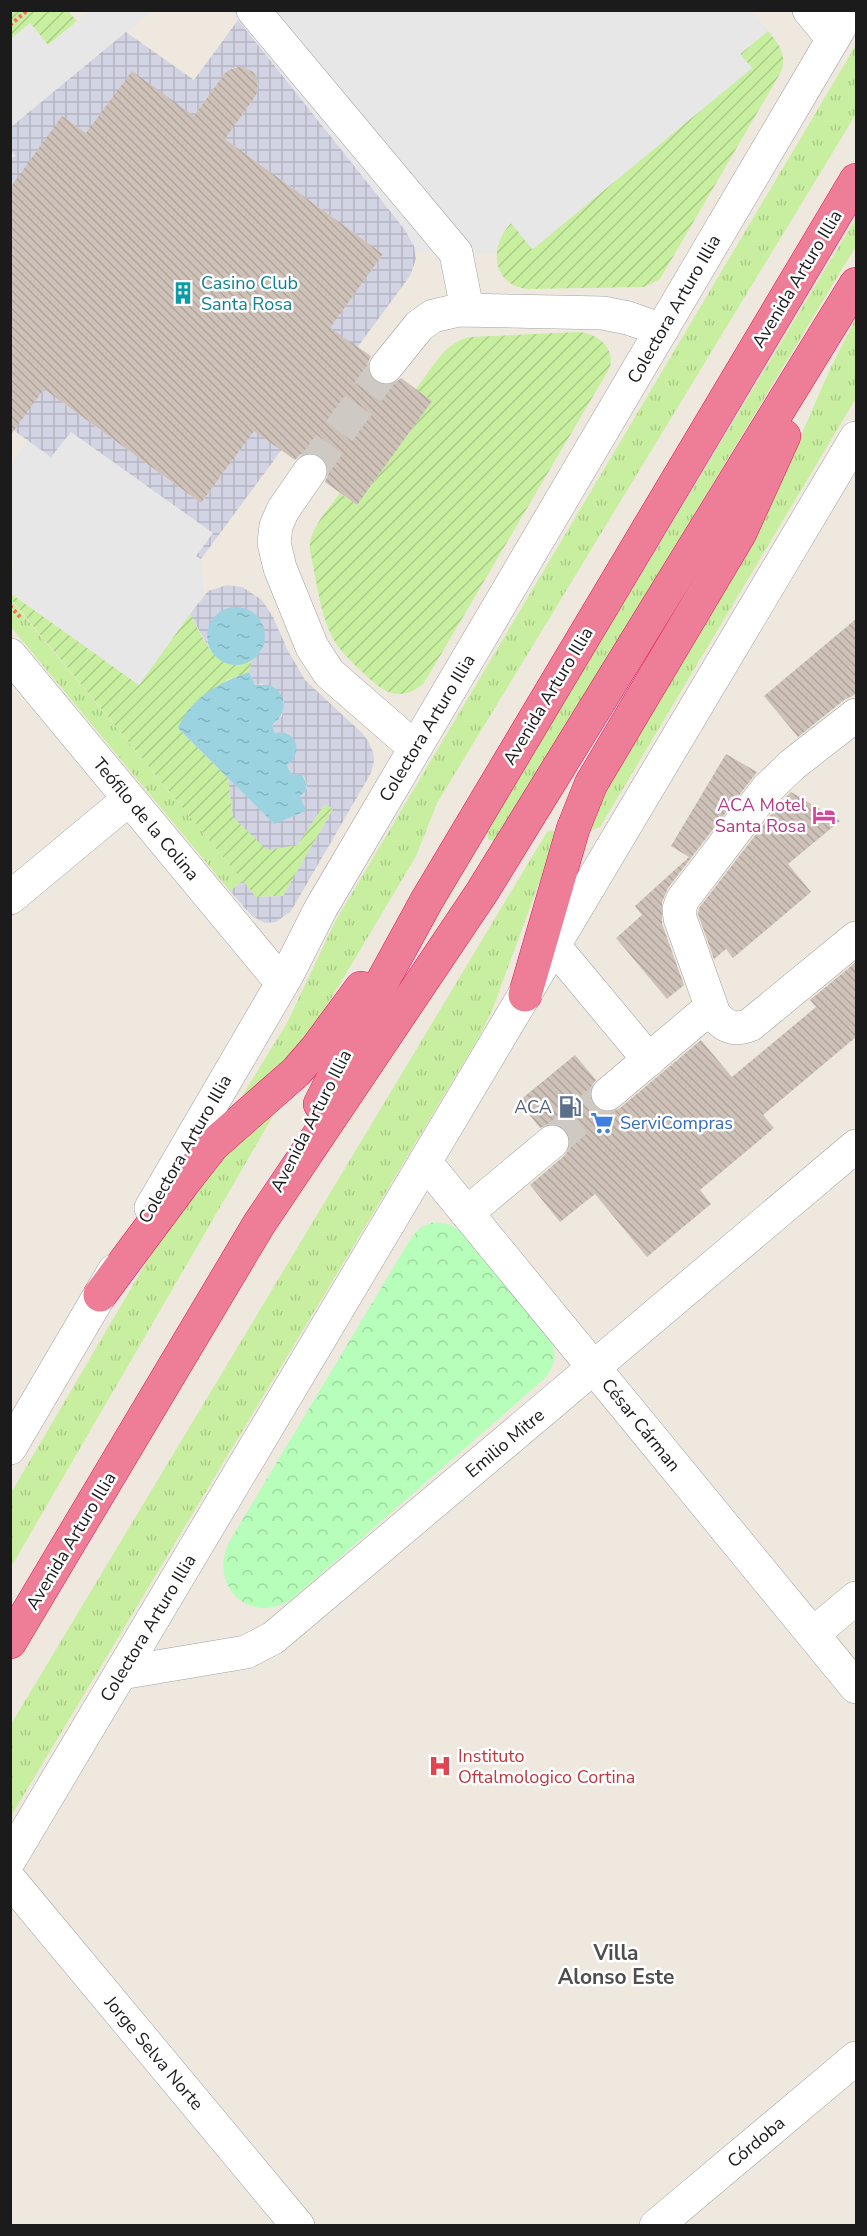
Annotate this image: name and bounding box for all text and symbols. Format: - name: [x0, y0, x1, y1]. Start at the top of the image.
- street label: Avenida Arturo Illia: [746, 206, 848, 352]
- street label: Colectora Arturo Illia: [622, 230, 726, 388]
- place label: Casino Club Santa Rosa: [201, 271, 298, 316]
- building icon: Casino Club Santa Rosa: [170, 280, 196, 306]
- street label: Avenida Arturo Illia: [497, 623, 599, 769]
- street label: Colectora Arturo Illia: [374, 650, 480, 806]
- street label: Teófilo de la Colina: [87, 752, 205, 886]
- place label: ACA Motel Santa Rosa: [715, 793, 807, 838]
- hotel icon: ACA Motel Santa Rosa: [811, 802, 837, 828]
- street label: Avenida Arturo Illia: [265, 1046, 357, 1196]
- street label: Colectora Arturo Illia: [133, 1070, 237, 1228]
- fuel station icon: ACA: [557, 1094, 583, 1120]
- place label: ACA: [514, 1095, 552, 1119]
- supermarket icon: ServiCompras: [589, 1110, 615, 1136]
- place label: ServiCompras: [620, 1111, 733, 1135]
- street label: César Cárman: [596, 1373, 686, 1477]
- street label: Emilio Mitre: [461, 1403, 549, 1483]
- street label: Avenida Arturo Illia: [20, 1468, 122, 1614]
- street label: Colectora Arturo Illia: [95, 1550, 201, 1706]
- place label: Instituto Oftalmologico Cortina: [458, 1744, 635, 1789]
- hospital icon: Instituto Oftalmologico Cortina: [427, 1753, 453, 1779]
- district label: Villa Alonso Este: [558, 1939, 674, 1991]
- street label: Jorge Selva Norte: [99, 1990, 209, 2115]
- street label: Córdoba: [722, 2111, 790, 2173]

